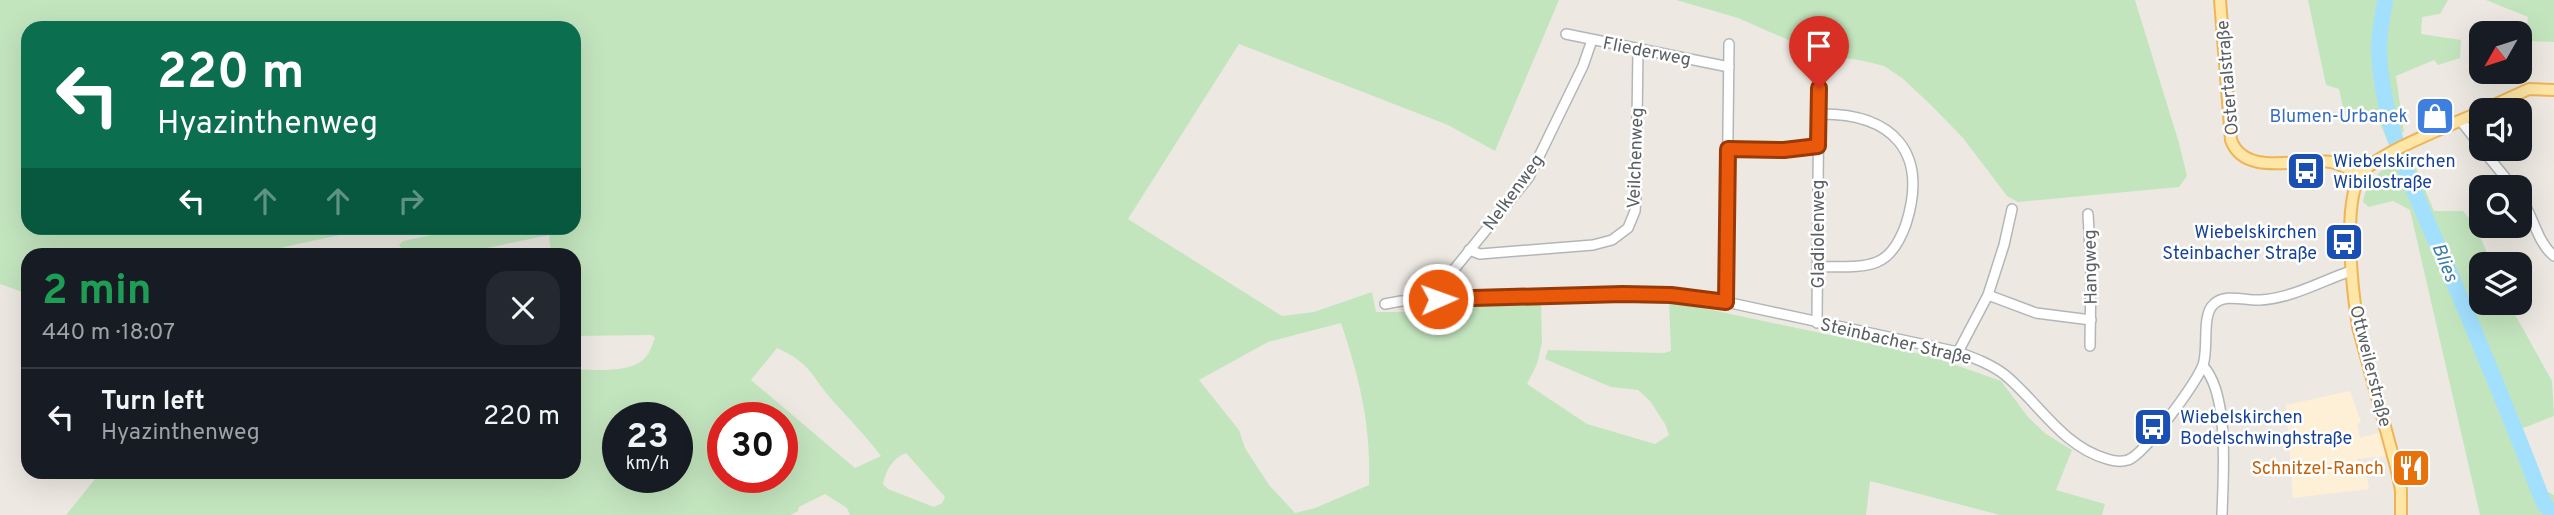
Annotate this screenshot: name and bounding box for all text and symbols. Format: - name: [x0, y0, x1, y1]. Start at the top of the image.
- pin: [1789, 16, 1849, 88]
- street label: Ostertalstraße: [2212, 19, 2245, 136]
- north arrow: [2469, 21, 2532, 84]
- map controls: [2469, 21, 2532, 315]
- icon: arrive: [1800, 27, 1838, 65]
- street label: Fliederweg: [1601, 33, 1693, 72]
- text: 220 m: [157, 44, 304, 106]
- icon: left: [42, 49, 133, 140]
- shop icon: Blumen-Urbanek: [2414, 95, 2456, 137]
- button: sound: [2469, 98, 2532, 161]
- text: Hyazinthenweg: [157, 105, 378, 145]
- place label: Blumen-Urbanek: [2269, 106, 2408, 129]
- street label: Veilchenweg: [1623, 107, 1650, 209]
- street label: Nelkenweg: [1479, 150, 1550, 236]
- bus stop icon: Wiebelskirchen Wibilostraße: [2285, 150, 2327, 192]
- place label: Wiebelskirchen Wibilostraße: [2333, 151, 2456, 195]
- button: search: [2469, 175, 2532, 238]
- street label: Gladiolenweg: [1808, 180, 1831, 288]
- icon: left: [173, 182, 211, 220]
- icon: ahead: [246, 182, 284, 220]
- icon: ahead: [319, 182, 357, 220]
- icon: right: [392, 182, 430, 220]
- bus stop icon: Wiebelskirchen Steinbacher Straße: [2323, 221, 2365, 263]
- place label: Wiebelskirchen Steinbacher Straße: [2162, 222, 2317, 266]
- street label: Hangweg: [2079, 229, 2104, 305]
- water label: Blies: [2426, 240, 2463, 286]
- button: layers: [2469, 252, 2532, 315]
- position arrow: [1401, 262, 1475, 336]
- text: 2 min: [42, 266, 152, 319]
- button: close: [486, 271, 560, 345]
- street label: Ottweilerstraße: [2343, 303, 2396, 430]
- street label: Steinbacher Straße: [1818, 314, 1974, 371]
- text: 440 m · 18:07: [42, 319, 175, 348]
- text: Turn left: [101, 386, 205, 419]
- icon: left: [42, 398, 80, 436]
- text: 220 m: [483, 401, 560, 434]
- speed limit sign: 30: [707, 402, 798, 493]
- bus stop icon: Wiebelskirchen Bodelschwinghstraße: [2132, 406, 2174, 448]
- place label: Wiebelskirchen Bodelschwinghstraße: [2180, 407, 2352, 451]
- text: 23: [626, 416, 669, 460]
- text: Hyazinthenweg: [101, 419, 260, 448]
- restaurant icon: Schnitzel-Ranch: [2390, 447, 2432, 489]
- text: km/h: [626, 453, 669, 476]
- place label: Schnitzel-Ranch: [2252, 458, 2384, 481]

